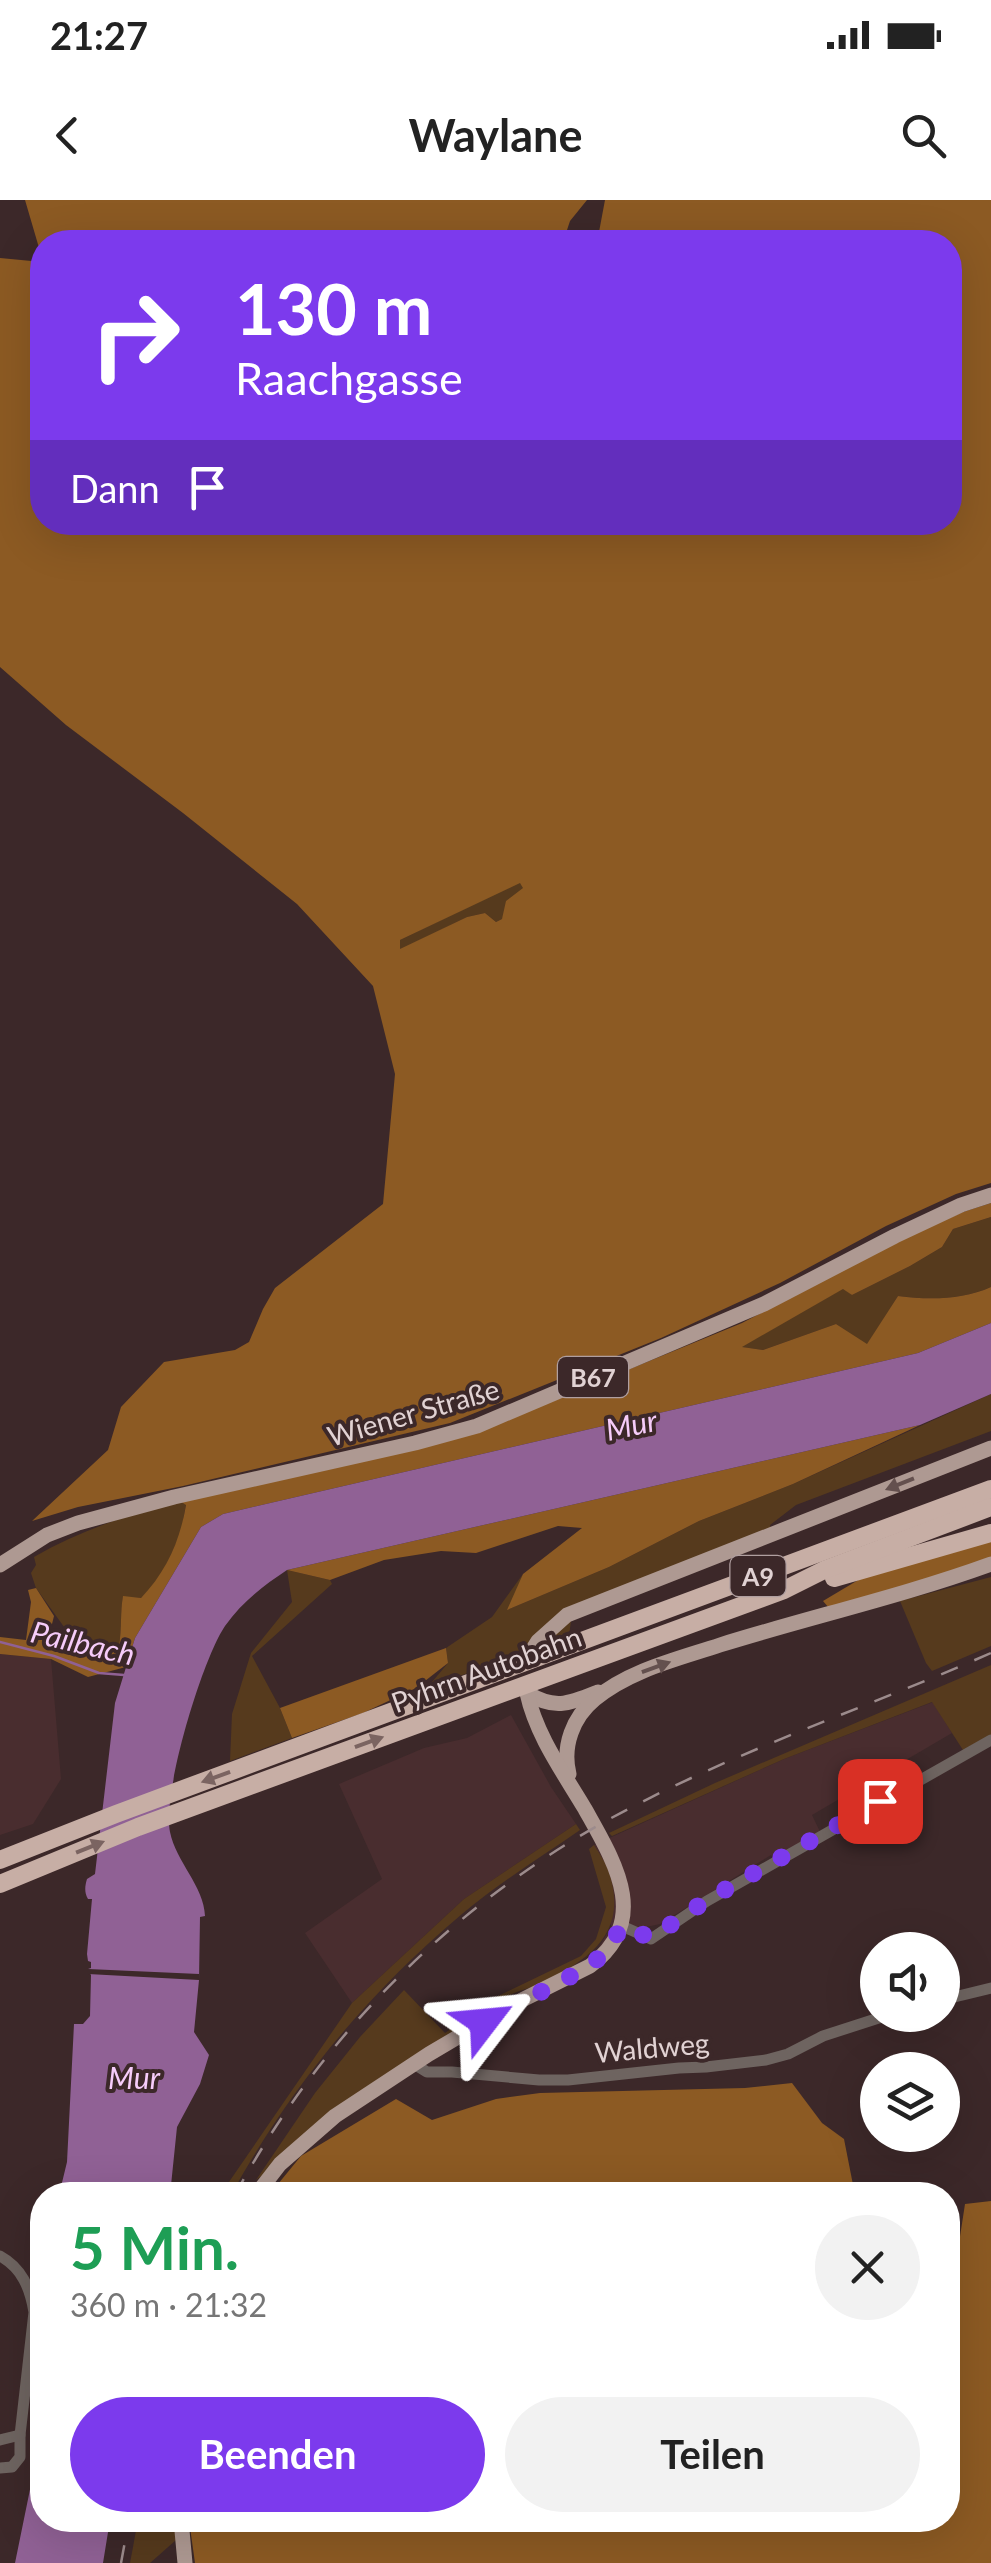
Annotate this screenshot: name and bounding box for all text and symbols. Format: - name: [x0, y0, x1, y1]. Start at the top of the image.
- text: 21:27: [50, 12, 148, 58]
- icon: back: [40, 108, 95, 163]
- text: Waylane: [409, 108, 582, 162]
- icon: search: [896, 108, 951, 163]
- text: 130 m: [235, 266, 432, 350]
- icon: right: [70, 270, 200, 400]
- text: Raachgasse: [235, 351, 463, 405]
- icon: arrive: [180, 460, 235, 515]
- text: Dann: [70, 465, 160, 511]
- road number: B67: [558, 1357, 628, 1397]
- street label: Wiener Straße: [323, 1371, 503, 1453]
- water label: Mur: [602, 1401, 661, 1447]
- one-way arrow: [885, 1477, 915, 1492]
- road number: A9: [730, 1556, 786, 1596]
- water label: Pailbach: [28, 1613, 138, 1671]
- street label: Pyhrn Autobahn: [386, 1619, 586, 1719]
- one-way arrow: [642, 1659, 672, 1674]
- one-way arrow: [355, 1734, 385, 1749]
- pin: [838, 1759, 923, 1844]
- one-way arrow: [201, 1770, 231, 1785]
- icon: arrive: [853, 1774, 908, 1829]
- one-way arrow: [75, 1838, 105, 1854]
- map controls: [860, 1932, 960, 2152]
- button: sound: [860, 1932, 960, 2032]
- position arrow: [432, 1970, 536, 2074]
- street label: Waldweg: [593, 2025, 711, 2069]
- button: layers: [860, 2052, 960, 2152]
- water label: Mur: [108, 2059, 161, 2095]
- text: 5 Min.: [70, 2211, 239, 2283]
- button: close: [815, 2215, 920, 2320]
- text: 360 m · 21:32: [70, 2285, 267, 2324]
- button: Beenden: [70, 2397, 485, 2512]
- button: Teilen: [505, 2397, 920, 2512]

